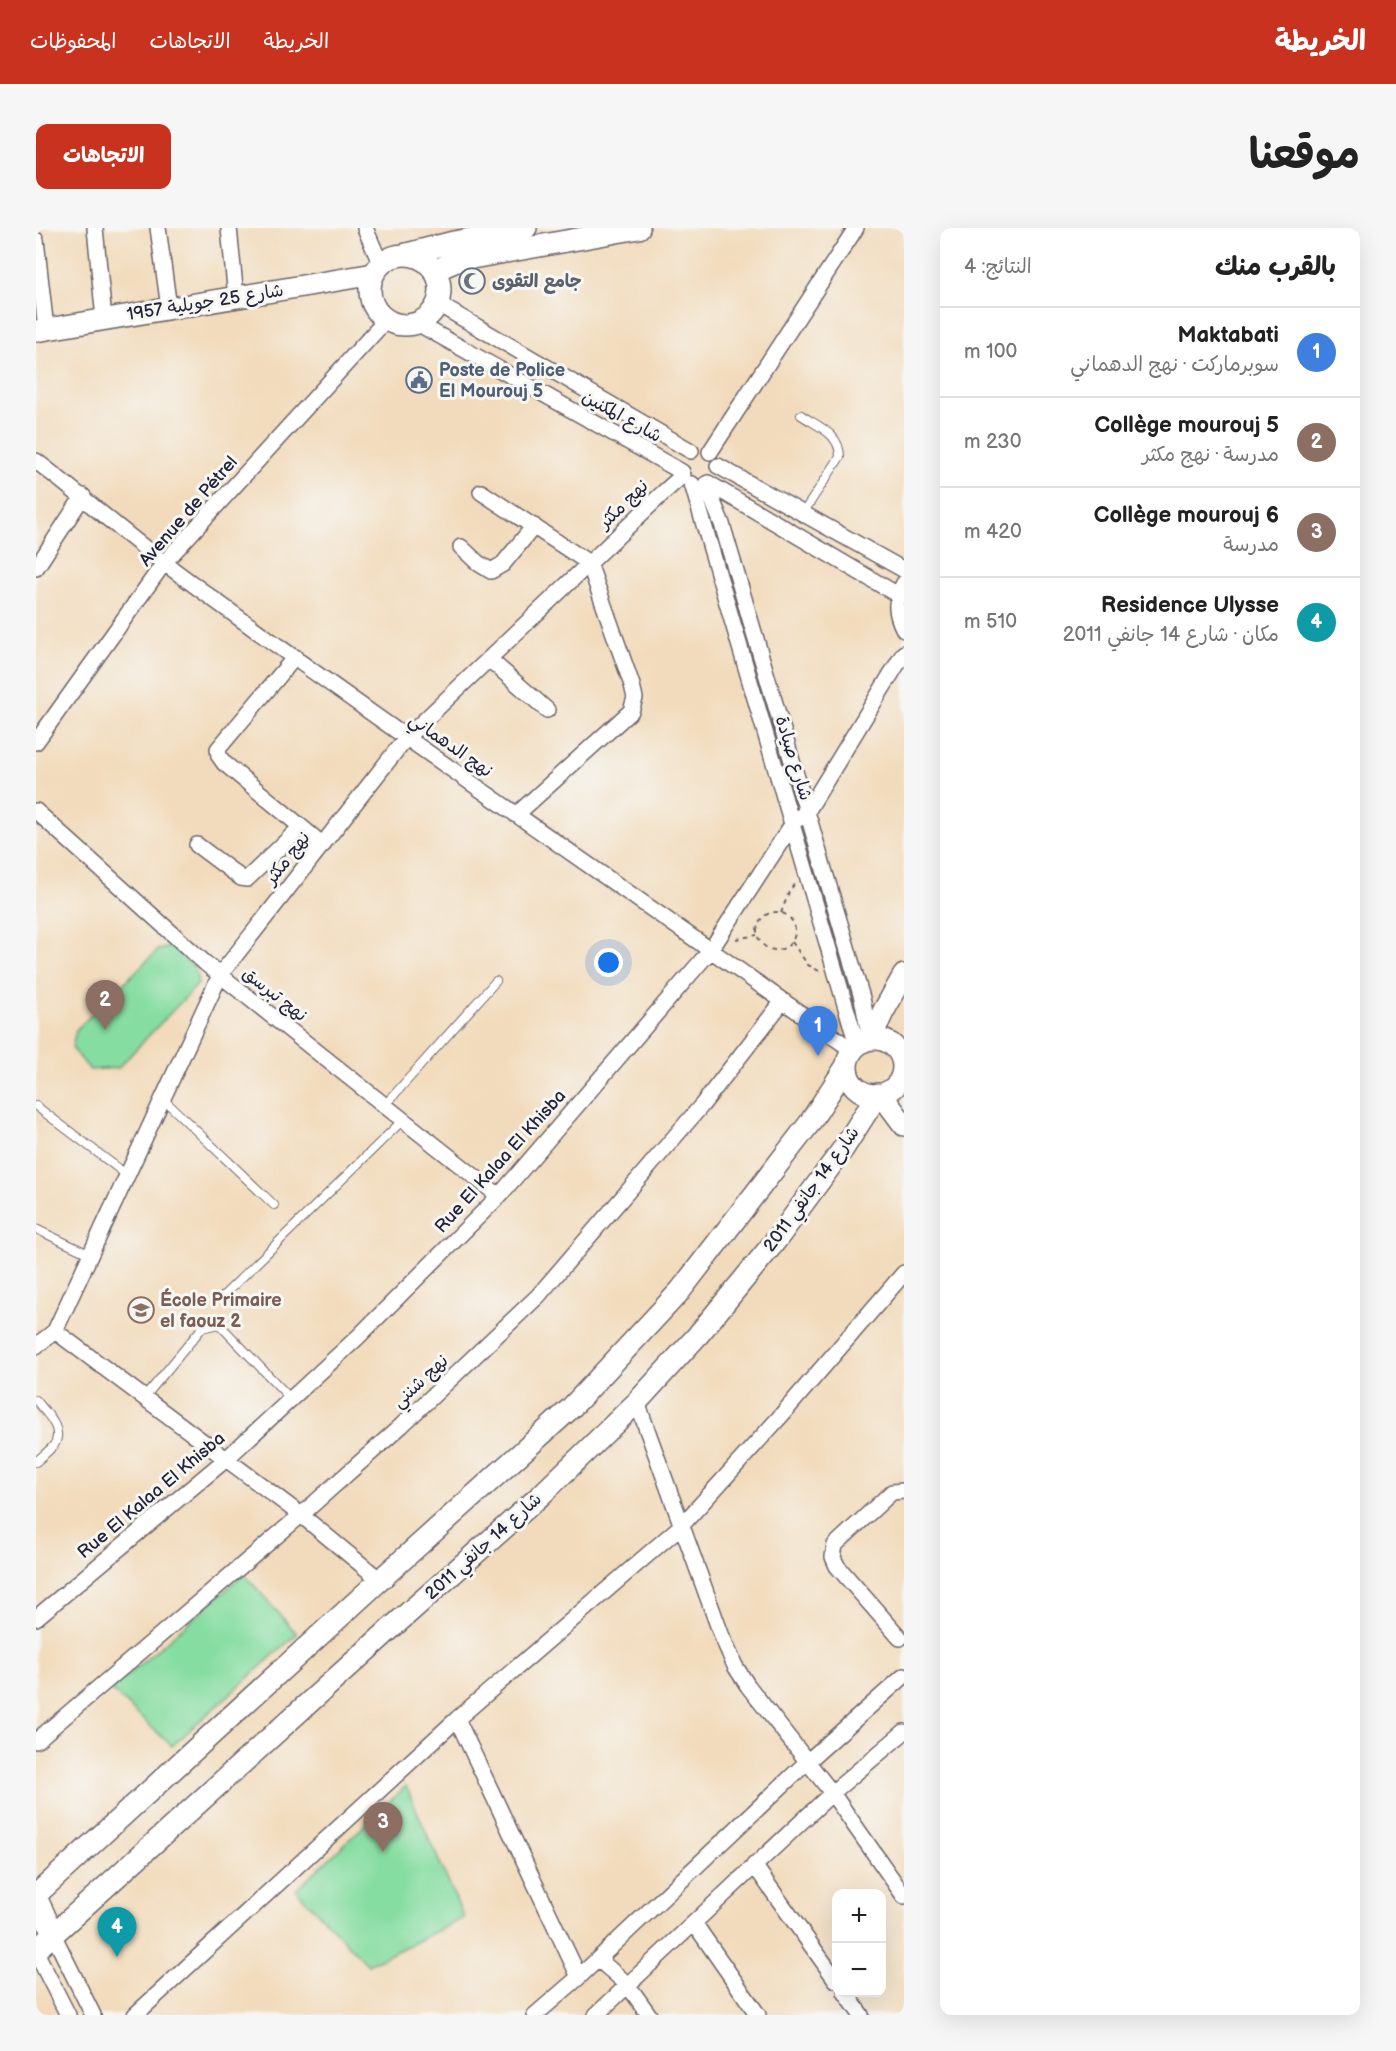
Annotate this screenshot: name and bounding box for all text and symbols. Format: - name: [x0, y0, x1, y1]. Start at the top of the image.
- text: الخريطة: [1275, 25, 1366, 58]
- text: المحفوظات: [30, 29, 116, 54]
- text: الاتجاهات: [149, 29, 231, 54]
- text: الخريطة: [264, 29, 329, 54]
- button: الاتجاهات: [36, 124, 171, 189]
- text: موقعنا: [1249, 130, 1360, 181]
- text: بالقرب منك: [1215, 252, 1336, 283]
- text: النتائج: 4: [964, 255, 1032, 279]
- mosque icon: جامع التقوى: [457, 266, 487, 296]
- place label: جامع التقوى: [492, 271, 582, 294]
- street label: شارع 25 جويلية 1957: [125, 280, 285, 326]
- text: Maktabati: [1177, 322, 1279, 349]
- text: 100 m: [964, 340, 1017, 364]
- text: 1: [1312, 340, 1321, 364]
- text: سوبرماركت · نهج الدهماني: [1070, 353, 1279, 377]
- place label: Poste de Police El Mourouj 5: [439, 360, 565, 402]
- public building icon: Poste de Police El Mourouj 5: [404, 365, 434, 395]
- street label: شارع المكنين: [578, 386, 665, 448]
- text: Collège mourouj 5: [1095, 412, 1279, 439]
- text: 230 m: [964, 430, 1021, 454]
- text: 2: [1311, 430, 1323, 454]
- text: مدرسة · نهج مكثر: [1142, 443, 1279, 467]
- street label: Avenue de Pétrel: [135, 452, 242, 571]
- street label: نهج مكثر: [592, 475, 653, 535]
- text: Collège mourouj 6: [1094, 502, 1279, 529]
- text: 420 m: [964, 520, 1022, 544]
- text: 3: [1311, 520, 1322, 544]
- text: مدرسة: [1223, 533, 1279, 557]
- text: Residence Ulysse: [1101, 592, 1279, 619]
- text: 510 m: [964, 610, 1017, 634]
- text: 4: [1311, 610, 1322, 634]
- text: مكان · شارع 14 جانفي 2011: [1063, 623, 1279, 647]
- street label: نهج الدهماني: [402, 709, 497, 786]
- street label: شارع صيادة: [770, 713, 816, 803]
- street label: نهج مكثر: [259, 828, 315, 891]
- your location: [594, 948, 623, 977]
- street label: نهج تبرسق: [238, 963, 311, 1027]
- pin: 2: [86, 980, 124, 1030]
- pin: 1: [798, 1006, 838, 1056]
- street label: Rue El Kalaa El Khisba: [430, 1085, 570, 1237]
- street label: شارع 14 جانفي 2011: [759, 1123, 868, 1259]
- place label: École Primaire el faouz 2: [160, 1288, 282, 1332]
- school or university icon: École Primaire el faouz 2: [126, 1295, 156, 1325]
- street label: نهج شنني: [388, 1350, 456, 1416]
- street label: Rue El Kalaa El Khisba: [73, 1428, 229, 1563]
- street label: شارع 14 جانفي 2011: [421, 1489, 549, 1608]
- pin: 3: [364, 1802, 402, 1852]
- map controls: [832, 1889, 886, 1997]
- button: +: [832, 1889, 886, 1943]
- pin: 4: [98, 1908, 136, 1957]
- button: −: [832, 1943, 886, 1997]

